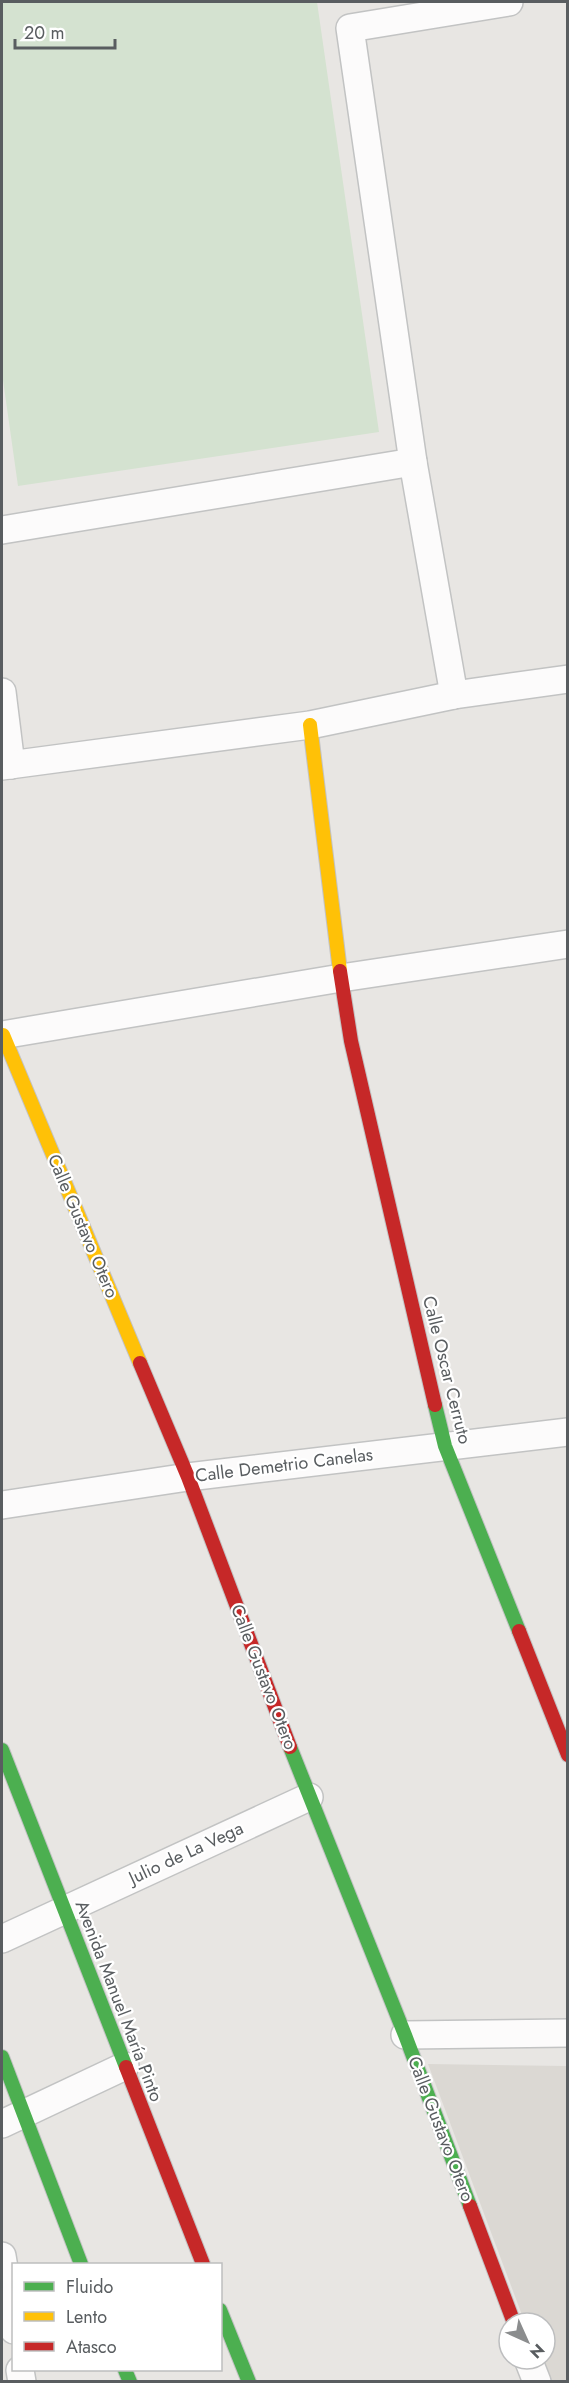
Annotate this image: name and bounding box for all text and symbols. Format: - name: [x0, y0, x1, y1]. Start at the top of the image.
- scale bar: [15, 12, 116, 50]
- text: 20 m: [24, 20, 64, 46]
- street label: Calle Gustavo Otero: [41, 1150, 125, 1302]
- street label: Calle Oscar Cerruto: [416, 1293, 478, 1447]
- street label: Calle Demetrio Canelas: [194, 1441, 374, 1489]
- street label: Calle Gustavo Otero: [224, 1600, 304, 1754]
- street label: Julio de La Vega: [123, 1815, 247, 1892]
- street label: Avenida Manuel María Pinto: [69, 1897, 169, 2106]
- street label: Calle Gustavo Otero: [401, 2052, 481, 2206]
- legend: [12, 2263, 222, 2371]
- text: Fluido: [66, 2274, 114, 2300]
- text: Lento: [66, 2304, 107, 2330]
- north arrow: [497, 2311, 557, 2371]
- text: Atasco: [66, 2334, 117, 2360]
- text: N: [525, 2339, 550, 2364]

